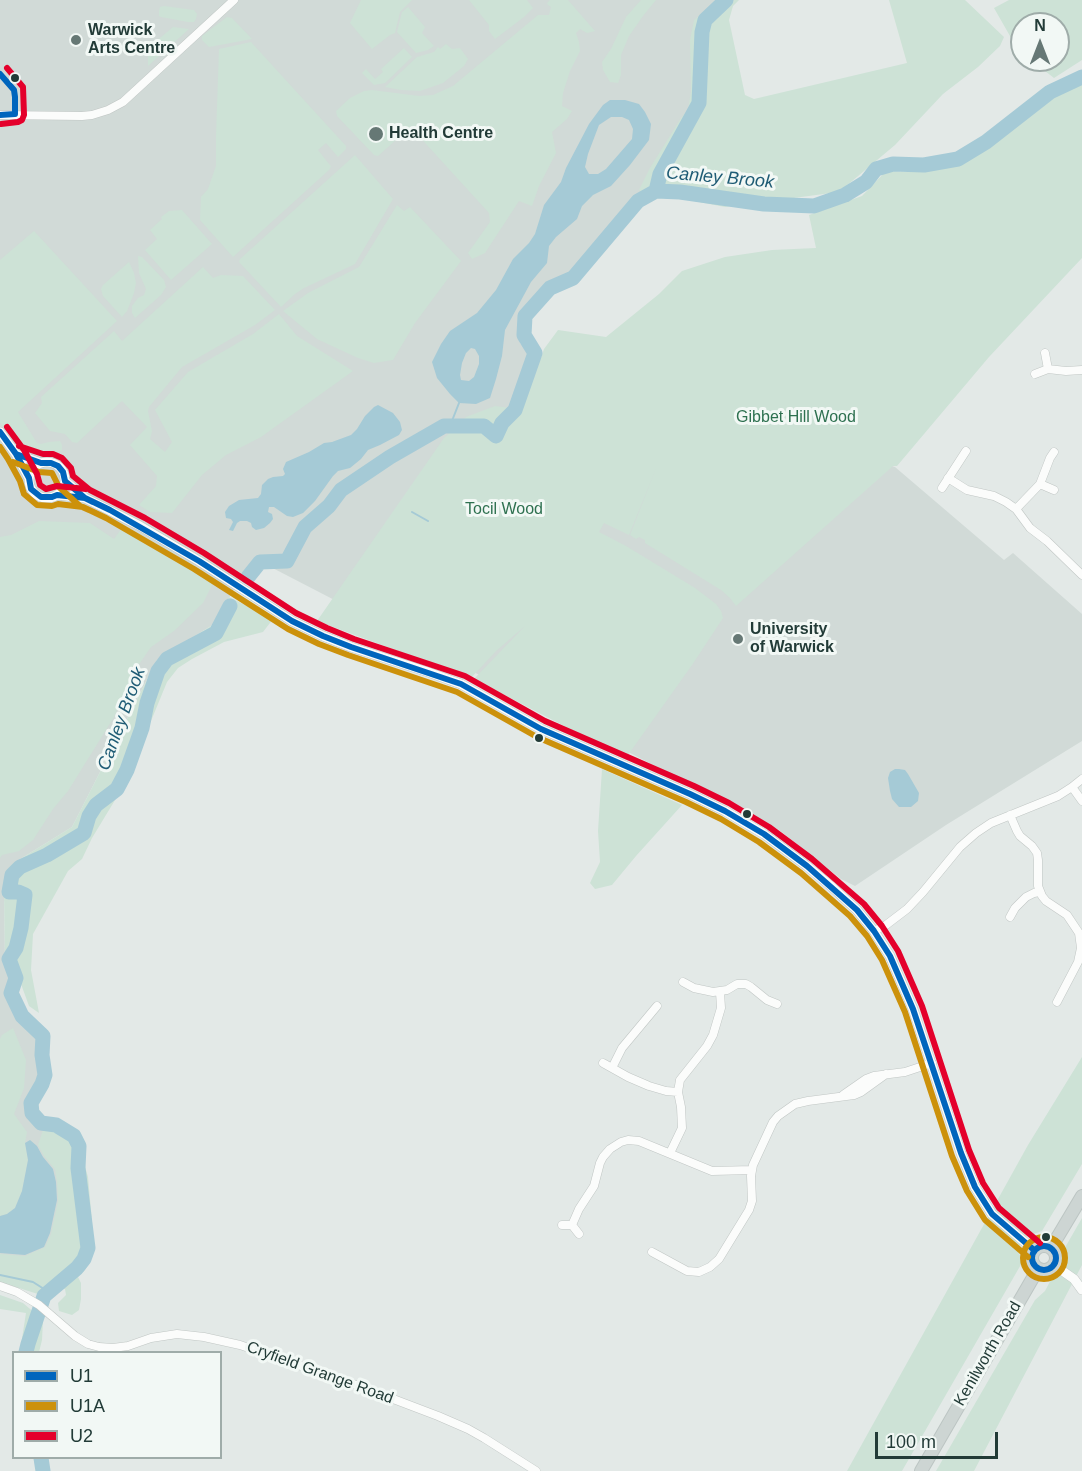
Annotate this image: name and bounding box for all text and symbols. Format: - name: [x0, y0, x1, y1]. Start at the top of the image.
- north arrow: [1010, 12, 1070, 72]
- text: N: [1034, 17, 1046, 34]
- place label: Warwick Arts Centre: [88, 21, 175, 59]
- marker: Warwick Arts Centre: [69, 33, 83, 47]
- unlabelled marker: [9, 72, 21, 84]
- place label: Health Centre: [389, 124, 493, 144]
- marker: Health Centre: [367, 125, 385, 143]
- water label: Canley Brook: [665, 163, 775, 193]
- park label: Gibbet Hill Wood: [736, 408, 856, 428]
- park label: Tocil Wood: [465, 500, 543, 520]
- place label: University of Warwick: [750, 620, 834, 658]
- marker: University of Warwick: [731, 632, 745, 646]
- water label: Canley Brook: [93, 665, 151, 773]
- unlabelled marker: [533, 732, 545, 744]
- unlabelled marker: [741, 808, 753, 820]
- unlabelled marker: [1040, 1231, 1052, 1243]
- street label: Kenilworth Road: [950, 1298, 1026, 1410]
- street label: Cryfield Grange Road: [244, 1338, 396, 1408]
- legend: [12, 1351, 222, 1459]
- text: U1: [70, 1366, 93, 1386]
- text: U1A: [70, 1396, 105, 1416]
- scale bar: [878, 1420, 1001, 1458]
- text: U2: [70, 1426, 93, 1446]
- text: 100 m: [886, 1432, 936, 1452]

